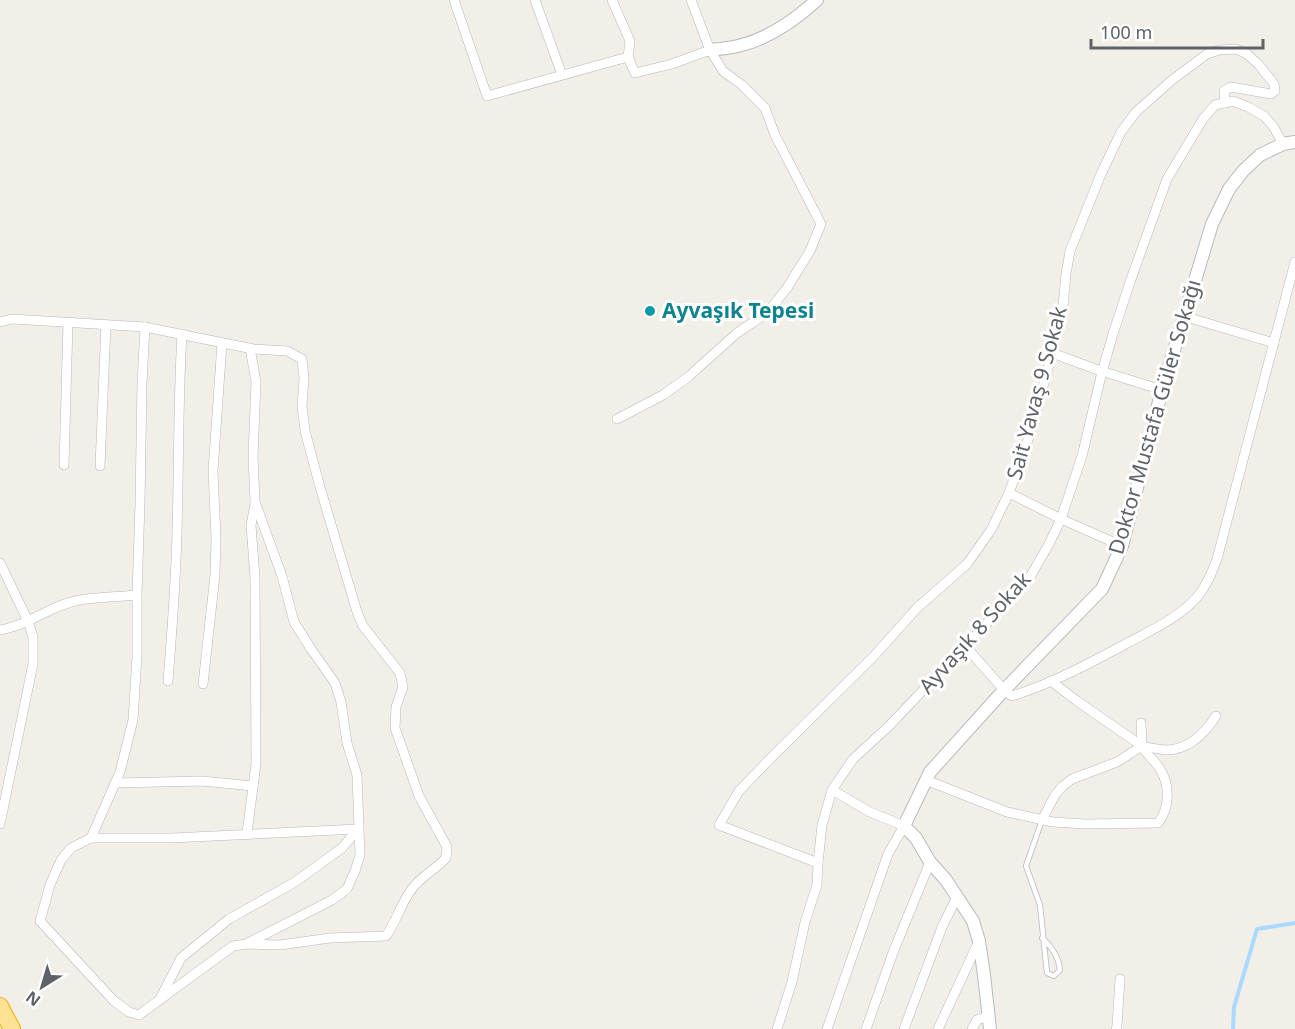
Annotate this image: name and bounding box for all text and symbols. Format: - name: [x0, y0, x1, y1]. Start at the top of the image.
- scale bar: [1091, 12, 1264, 50]
- text: 100 m: [1100, 20, 1152, 44]
- street label: Doktor Mustafa Güler Sokağı: [1101, 276, 1207, 557]
- place label: Ayvaşık Tepesi: [662, 296, 814, 324]
- street label: Sait Yavaş 9 Sokak: [999, 302, 1073, 482]
- marker: Ayvaşık Tepesi: [643, 304, 657, 318]
- street label: Ayvaşık 8 Sokak: [912, 565, 1037, 699]
- north arrow: [12, 957, 72, 1017]
- text: N: [21, 986, 45, 1012]

